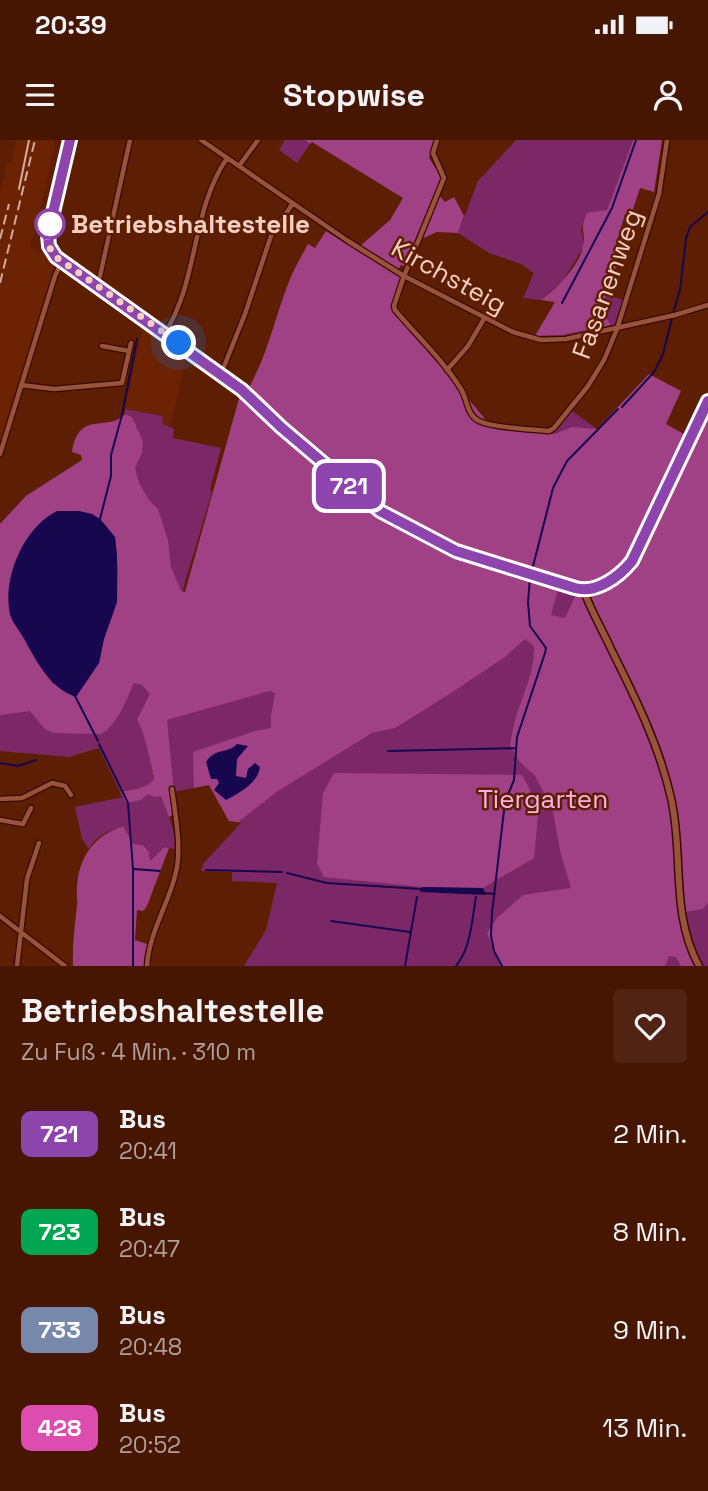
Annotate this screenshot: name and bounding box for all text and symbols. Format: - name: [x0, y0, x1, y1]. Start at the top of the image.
- text: 20:39: [35, 8, 107, 42]
- text: Stopwise: [283, 75, 425, 115]
- icon: menu: [21, 76, 59, 114]
- icon: person: [649, 76, 687, 114]
- street label: Fasanenweg: [564, 204, 650, 364]
- place label: Betriebshaltestelle: [71, 207, 310, 241]
- marker: Betriebshaltestelle: [35, 209, 65, 239]
- street label: Kirchsteig: [385, 230, 513, 322]
- your location: [161, 325, 196, 360]
- line badge: 721: [309, 463, 389, 509]
- text: 721: [330, 470, 368, 501]
- park label: Tiergarten: [478, 782, 608, 816]
- button: heart: [613, 989, 687, 1063]
- text: Betriebshaltestelle: [21, 990, 324, 1032]
- text: Zu Fuß · 4 Min. · 310 m: [21, 1037, 256, 1067]
- text: Bus: [119, 1102, 166, 1136]
- text: 2 Min.: [613, 1117, 687, 1151]
- text: 721: [40, 1118, 79, 1149]
- text: 20:41: [119, 1136, 177, 1166]
- text: Bus: [119, 1200, 166, 1234]
- text: 8 Min.: [613, 1215, 687, 1249]
- text: 723: [38, 1216, 81, 1247]
- text: 20:47: [119, 1234, 180, 1264]
- text: Bus: [119, 1298, 166, 1332]
- text: 9 Min.: [613, 1313, 687, 1347]
- text: 733: [38, 1314, 81, 1345]
- text: 20:48: [119, 1332, 182, 1362]
- text: Bus: [119, 1396, 166, 1430]
- text: 13 Min.: [602, 1411, 687, 1445]
- text: 428: [38, 1412, 81, 1443]
- text: 20:52: [119, 1430, 181, 1460]

